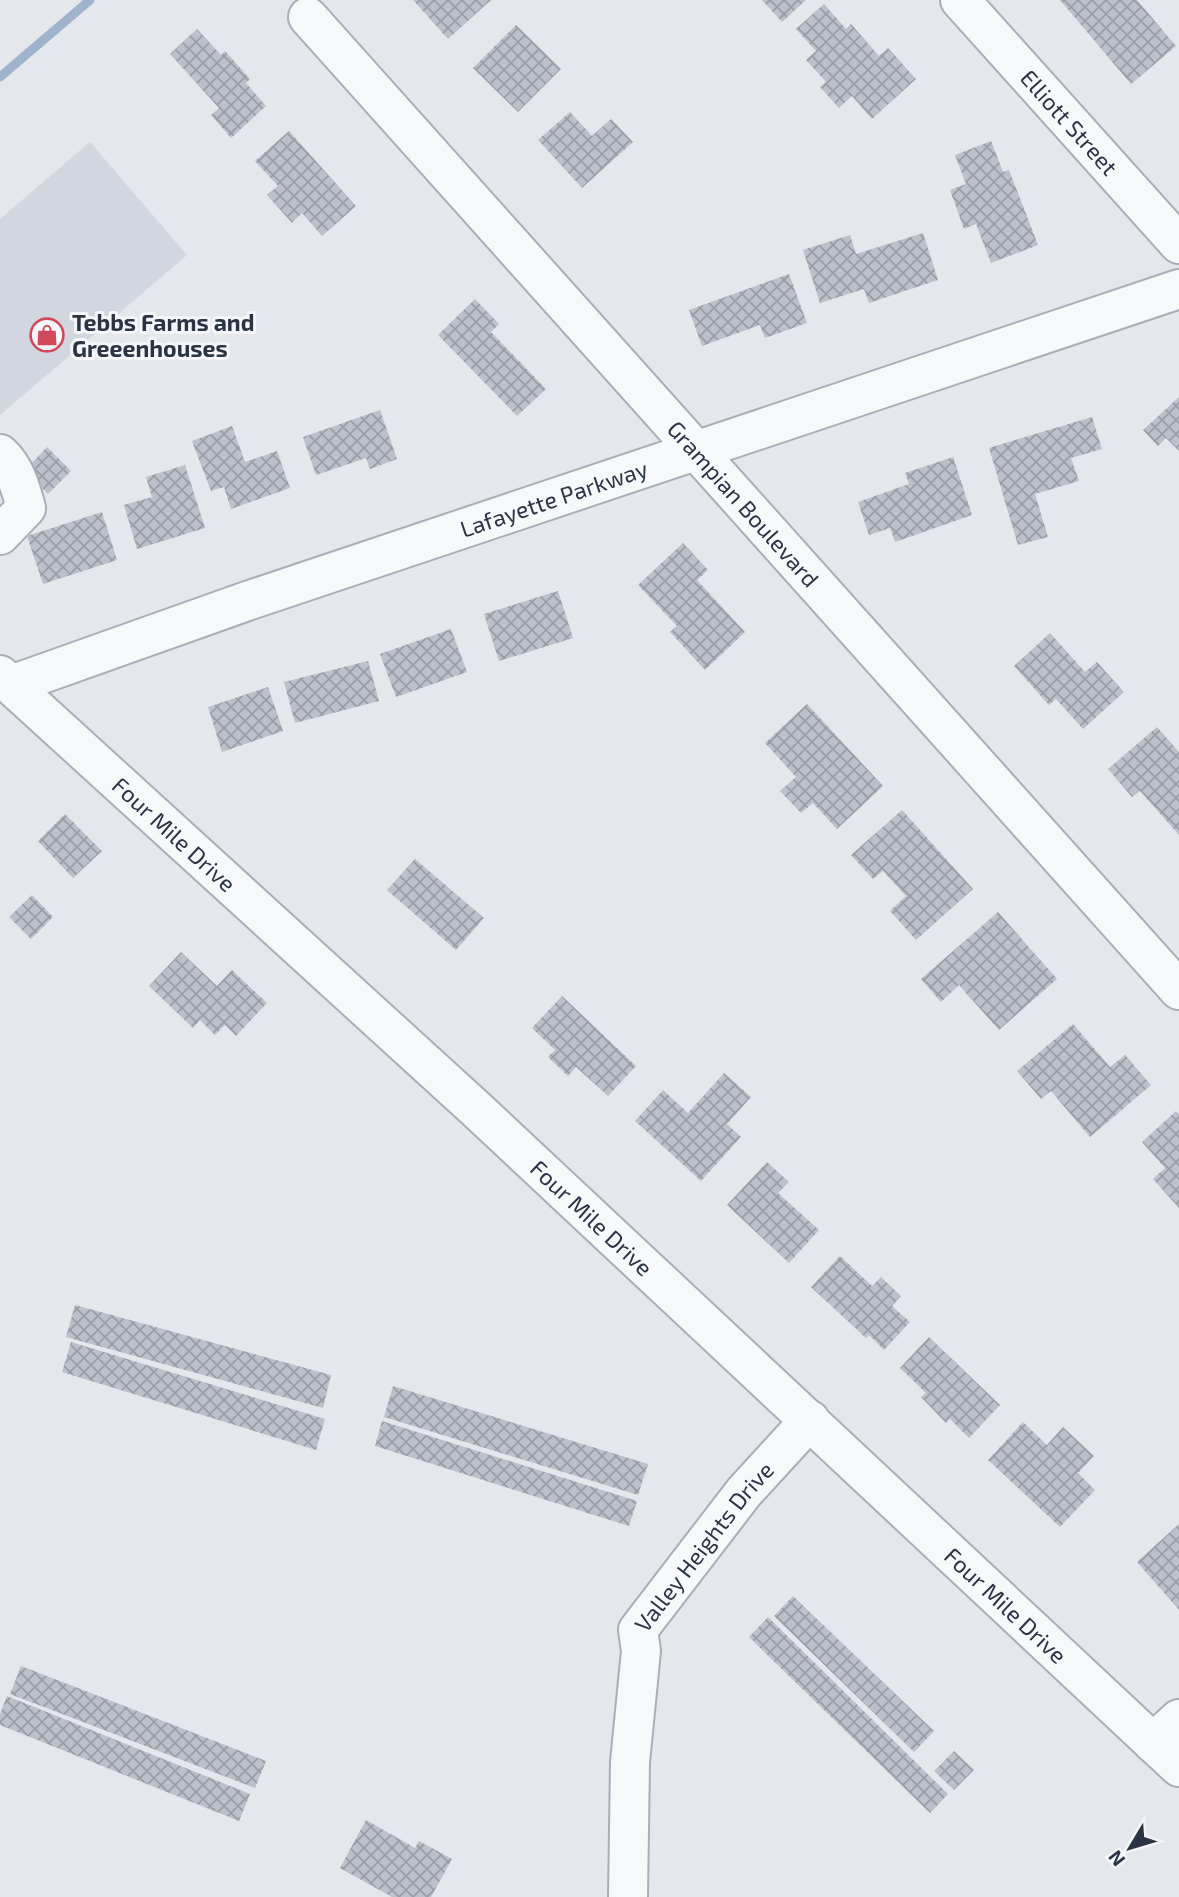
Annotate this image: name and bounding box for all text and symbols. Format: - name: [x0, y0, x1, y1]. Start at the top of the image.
- street label: Elliott Street: [1015, 64, 1124, 181]
- place label: Tebbs Farms and Greeenhouses: [72, 308, 254, 362]
- shop icon: Tebbs Farms and Greeenhouses: [28, 316, 66, 354]
- street label: Grampian Boulevard: [662, 415, 825, 592]
- street label: Lafayette Parkway: [456, 454, 651, 543]
- street label: Four Mile Drive: [107, 771, 242, 897]
- street label: Four Mile Drive: [525, 1154, 659, 1281]
- street label: Valley Heights Drive: [628, 1456, 779, 1637]
- street label: Four Mile Drive: [939, 1541, 1073, 1669]
- north arrow: [1095, 1813, 1165, 1883]
- text: N: [1103, 1846, 1129, 1871]

